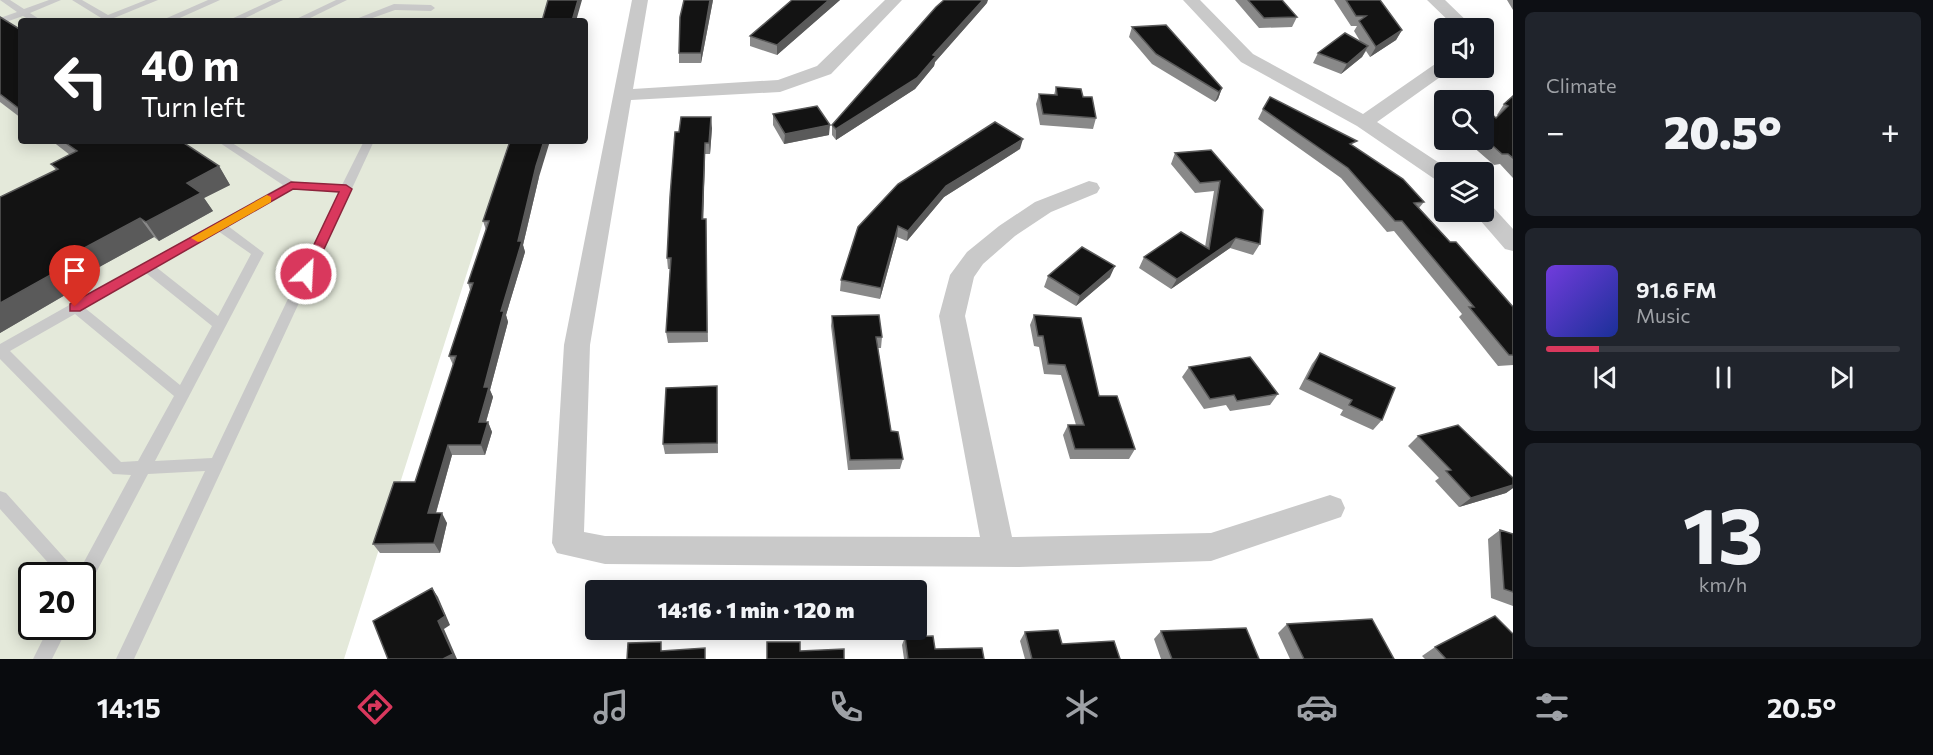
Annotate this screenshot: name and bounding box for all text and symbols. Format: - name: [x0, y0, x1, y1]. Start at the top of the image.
- map controls: [1434, 18, 1494, 222]
- button: sound: [1434, 18, 1494, 78]
- text: 40 m: [141, 38, 239, 90]
- icon: left: [42, 42, 120, 120]
- text: Climate: [1546, 73, 1616, 97]
- text: Turn left: [141, 90, 245, 123]
- button: search: [1434, 90, 1494, 150]
- text: 20.5°: [1664, 103, 1782, 158]
- text: −: [1546, 110, 1565, 151]
- text: +: [1881, 110, 1900, 151]
- button: layers: [1434, 162, 1494, 222]
- position arrow: [274, 242, 338, 306]
- pin: [49, 245, 100, 307]
- icon: arrive: [58, 254, 91, 287]
- text: 91.6 FM: [1636, 276, 1717, 303]
- text: Music: [1636, 303, 1690, 327]
- icon: previous: [1589, 361, 1622, 394]
- icon: pause: [1707, 361, 1740, 394]
- icon: next: [1825, 361, 1858, 394]
- text: 13: [1683, 485, 1763, 580]
- speed limit sign: 20: [18, 562, 96, 640]
- text: km/h: [1699, 572, 1747, 596]
- text: 14:16 · 1 min · 120 m: [658, 596, 854, 623]
- icon: directions: [354, 686, 396, 728]
- icon: music: [590, 686, 632, 728]
- icon: phone: [825, 686, 867, 728]
- icon: climate: [1061, 686, 1103, 728]
- icon: car: [1296, 686, 1338, 728]
- icon: filters: [1531, 686, 1573, 728]
- text: 14:15: [97, 691, 161, 724]
- text: 20.5°: [1767, 691, 1836, 724]

